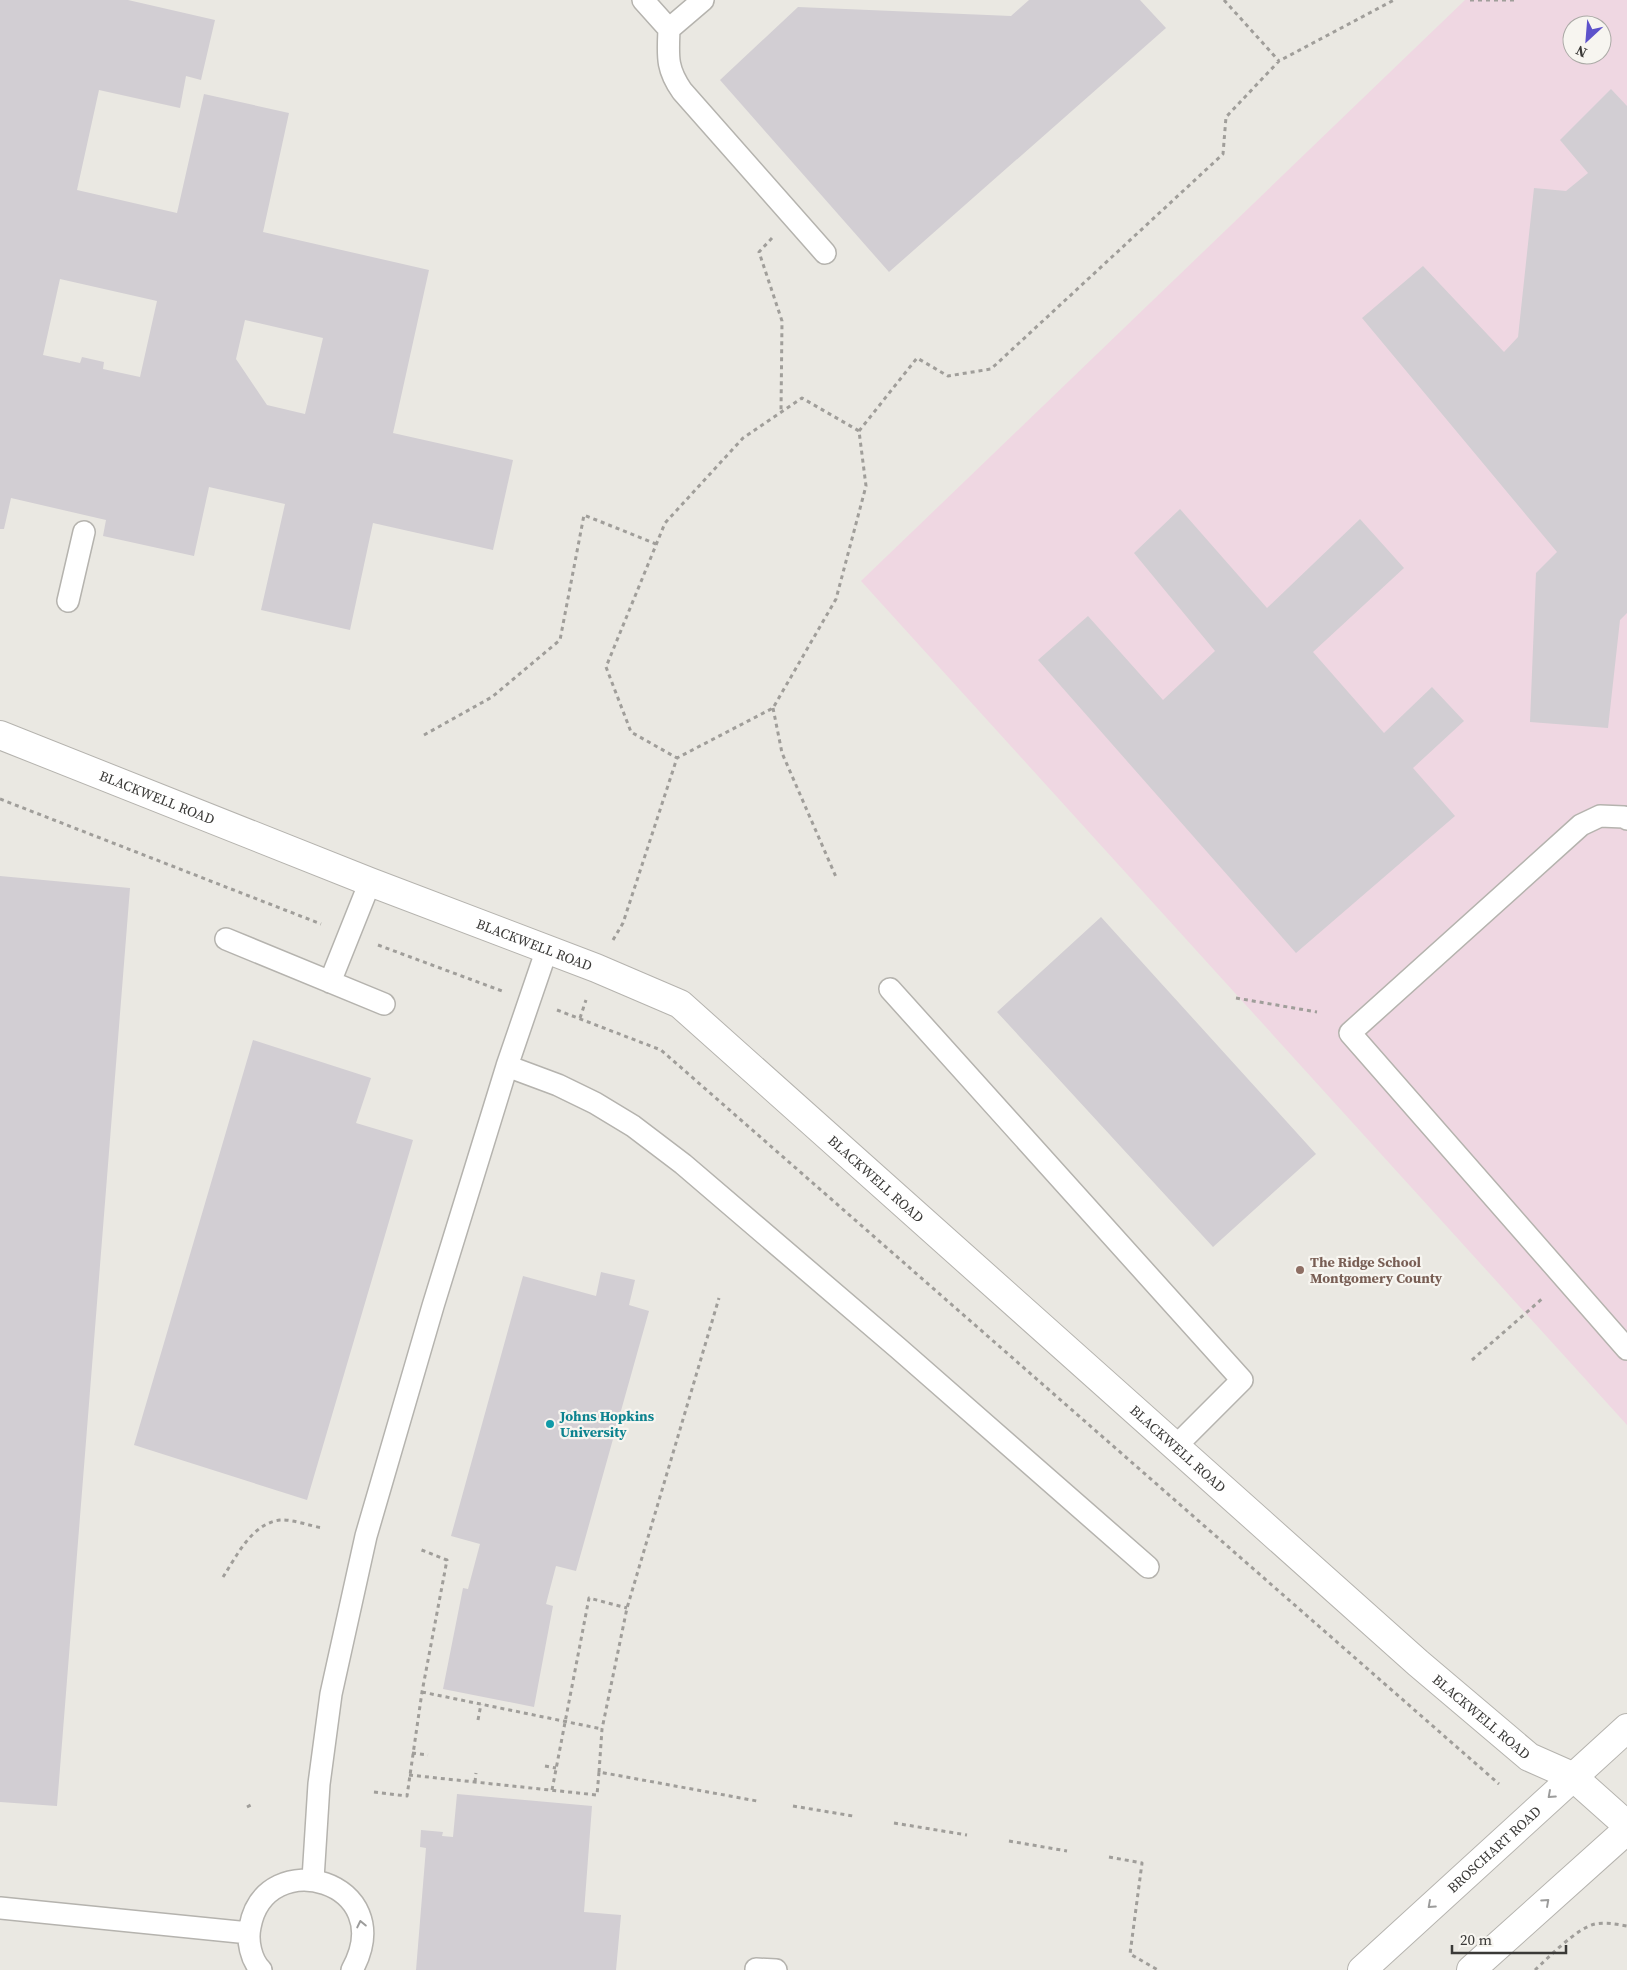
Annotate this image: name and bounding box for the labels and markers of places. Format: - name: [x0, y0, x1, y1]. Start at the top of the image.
- place label: The Ridge School Montgomery County: [1310, 1252, 1443, 1288]
- marker: The Ridge School Montgomery County: [1294, 1264, 1306, 1276]
- place label: Johns Hopkins University: [559, 1406, 655, 1442]
- marker: Johns Hopkins University: [544, 1418, 556, 1430]

